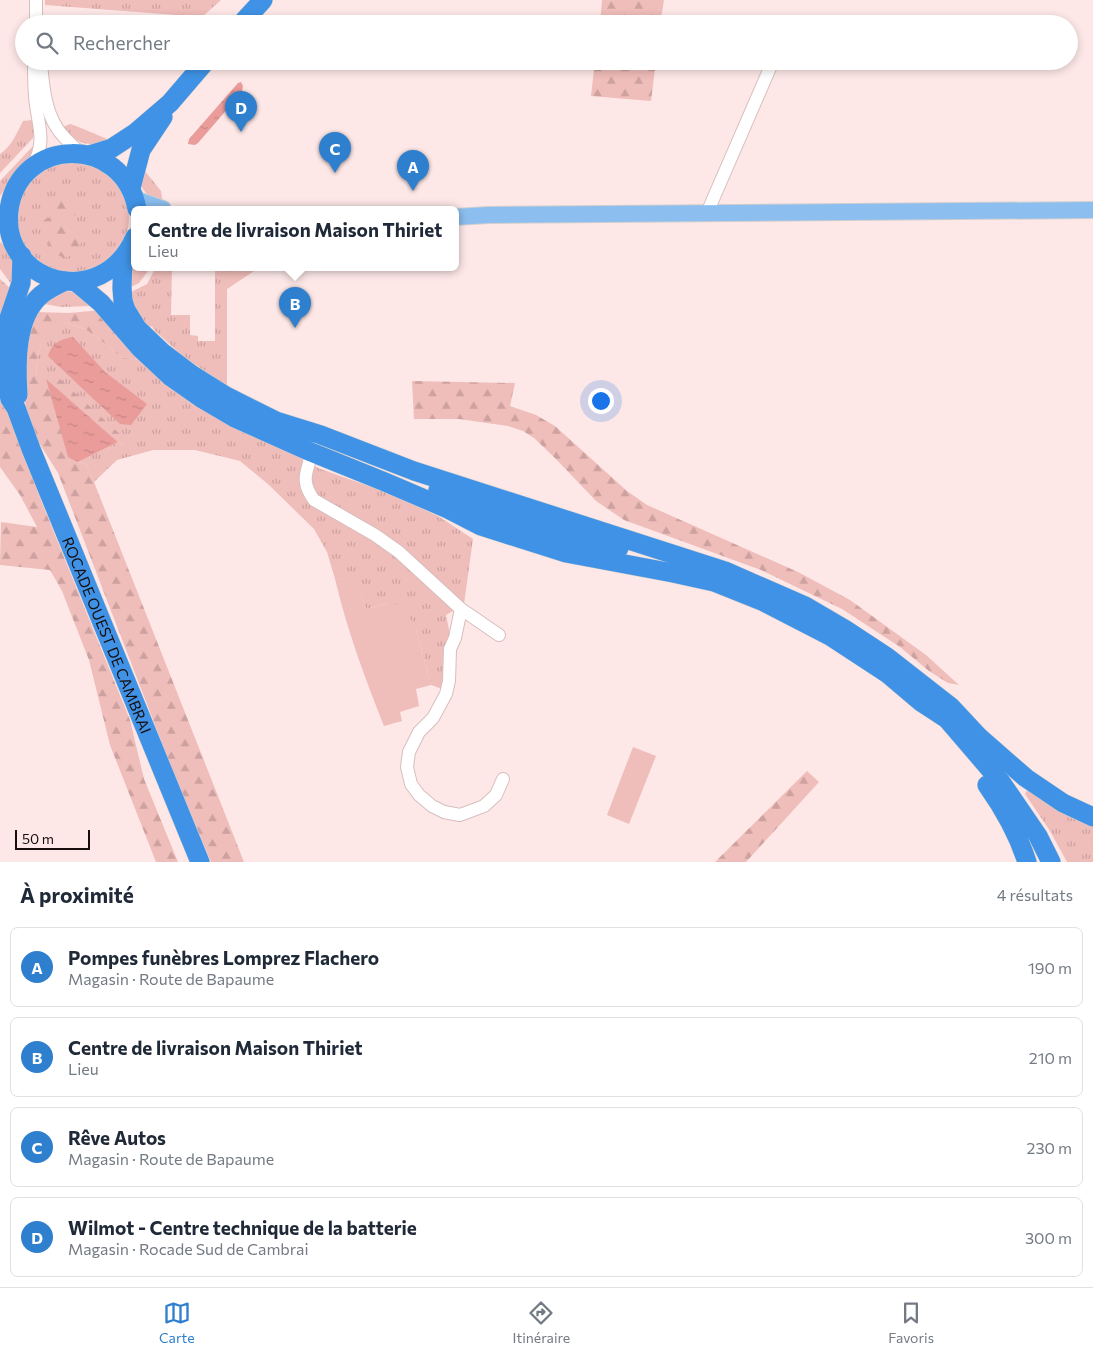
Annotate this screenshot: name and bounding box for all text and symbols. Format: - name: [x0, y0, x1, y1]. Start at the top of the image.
- search box: [15, 15, 1078, 70]
- icon: search: [33, 29, 61, 57]
- text: Rechercher: [73, 31, 171, 54]
- pin: D: [225, 91, 257, 132]
- pin: C: [319, 132, 351, 173]
- pin: A: [397, 150, 429, 191]
- popup: [131, 206, 459, 271]
- text: Centre de livraison Maison Thiriet: [148, 218, 442, 241]
- text: Lieu: [148, 241, 178, 260]
- pin: B: [279, 287, 311, 328]
- your location: [588, 388, 614, 414]
- street label: ROCADE OUEST DE CAMBRAI: [59, 534, 155, 736]
- scale bar: [15, 827, 90, 850]
- text: 50 m: [22, 830, 54, 847]
- text: À proximité: [20, 882, 134, 907]
- text: 4 résultats: [997, 885, 1073, 904]
- text: Pompes funèbres Lomprez Flachero: [68, 946, 379, 969]
- text: A: [31, 958, 43, 977]
- text: 190 m: [1028, 958, 1072, 977]
- text: Magasin · Route de Bapaume: [68, 969, 274, 988]
- text: Centre de livraison Maison Thiriet: [68, 1036, 362, 1059]
- text: B: [32, 1048, 42, 1067]
- text: 210 m: [1029, 1048, 1072, 1067]
- text: Lieu: [68, 1059, 99, 1078]
- text: Rêve Autos: [68, 1126, 166, 1149]
- text: C: [32, 1138, 42, 1157]
- text: 230 m: [1027, 1138, 1072, 1157]
- text: Magasin · Route de Bapaume: [68, 1149, 274, 1168]
- text: Wilmot - Centre technique de la batterie: [68, 1216, 417, 1239]
- text: D: [31, 1228, 43, 1247]
- text: 300 m: [1025, 1228, 1072, 1247]
- text: Magasin · Rocade Sud de Cambrai: [68, 1239, 309, 1258]
- tab: Carte: [159, 1299, 195, 1346]
- tab: Itinéraire: [512, 1299, 570, 1346]
- tab: Favoris: [888, 1299, 934, 1346]

